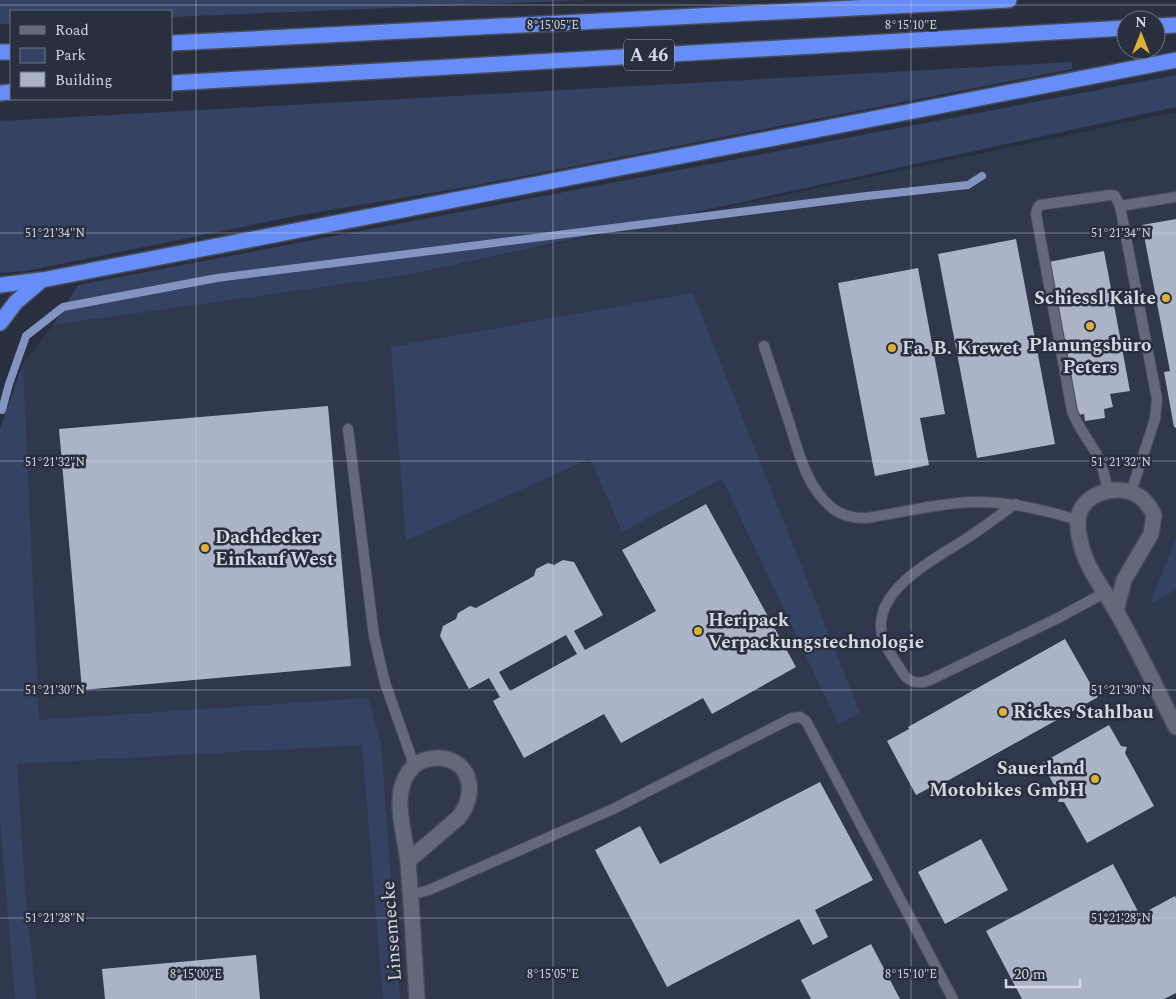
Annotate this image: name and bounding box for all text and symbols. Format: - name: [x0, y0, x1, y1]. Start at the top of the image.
- legend: [10, 10, 172, 100]
- north arrow: [1116, 10, 1166, 60]
- text: N: [1135, 12, 1147, 33]
- text: 8°15'05"E: [527, 16, 579, 35]
- text: 8°15'10"E: [885, 16, 937, 35]
- text: Road: [55, 19, 89, 42]
- road number: A 46: [624, 40, 674, 70]
- text: Park: [55, 44, 86, 67]
- text: Building: [55, 69, 112, 92]
- text: 51°21'34"N: [25, 224, 85, 243]
- text: 51°21'34"N: [1091, 224, 1151, 243]
- place label: Schiessl Kälte: [1034, 284, 1156, 313]
- marker: Schiessl Kälte: [1160, 292, 1172, 304]
- marker: Planungsbüro Peters: [1084, 320, 1096, 332]
- place label: Planungsbüro Peters: [1029, 331, 1151, 382]
- place label: Fa. B. Krewet: [902, 334, 1019, 363]
- marker: Fa. B. Krewet: [886, 342, 898, 354]
- text: 51°21'32"N: [25, 453, 85, 472]
- text: 51°21'32"N: [1091, 453, 1151, 472]
- place label: Dachdecker Einkauf West: [215, 523, 334, 574]
- marker: Dachdecker Einkauf West: [199, 542, 211, 554]
- place label: Heripack Verpackungstechnologie: [708, 606, 924, 657]
- marker: Heripack Verpackungstechnologie: [692, 625, 704, 637]
- text: 51°21'30"N: [25, 681, 85, 700]
- text: 51°21'30"N: [1091, 681, 1151, 700]
- place label: Rickes Stahlbau: [1013, 698, 1154, 727]
- marker: Rickes Stahlbau: [997, 706, 1009, 718]
- place label: Sauerland Motobikes GmbH: [929, 754, 1085, 805]
- marker: Sauerland Motobikes GmbH: [1089, 773, 1101, 785]
- street label: Linsemecke: [374, 880, 410, 982]
- text: 51°21'28"N: [25, 909, 85, 928]
- text: 51°21'28"N: [1091, 909, 1151, 928]
- scale bar: [1006, 956, 1080, 988]
- text: 20 m: [1014, 963, 1046, 986]
- text: 8°15'00"E: [170, 965, 222, 984]
- text: 8°15'05"E: [527, 965, 579, 984]
- text: 8°15'10"E: [885, 965, 937, 984]

